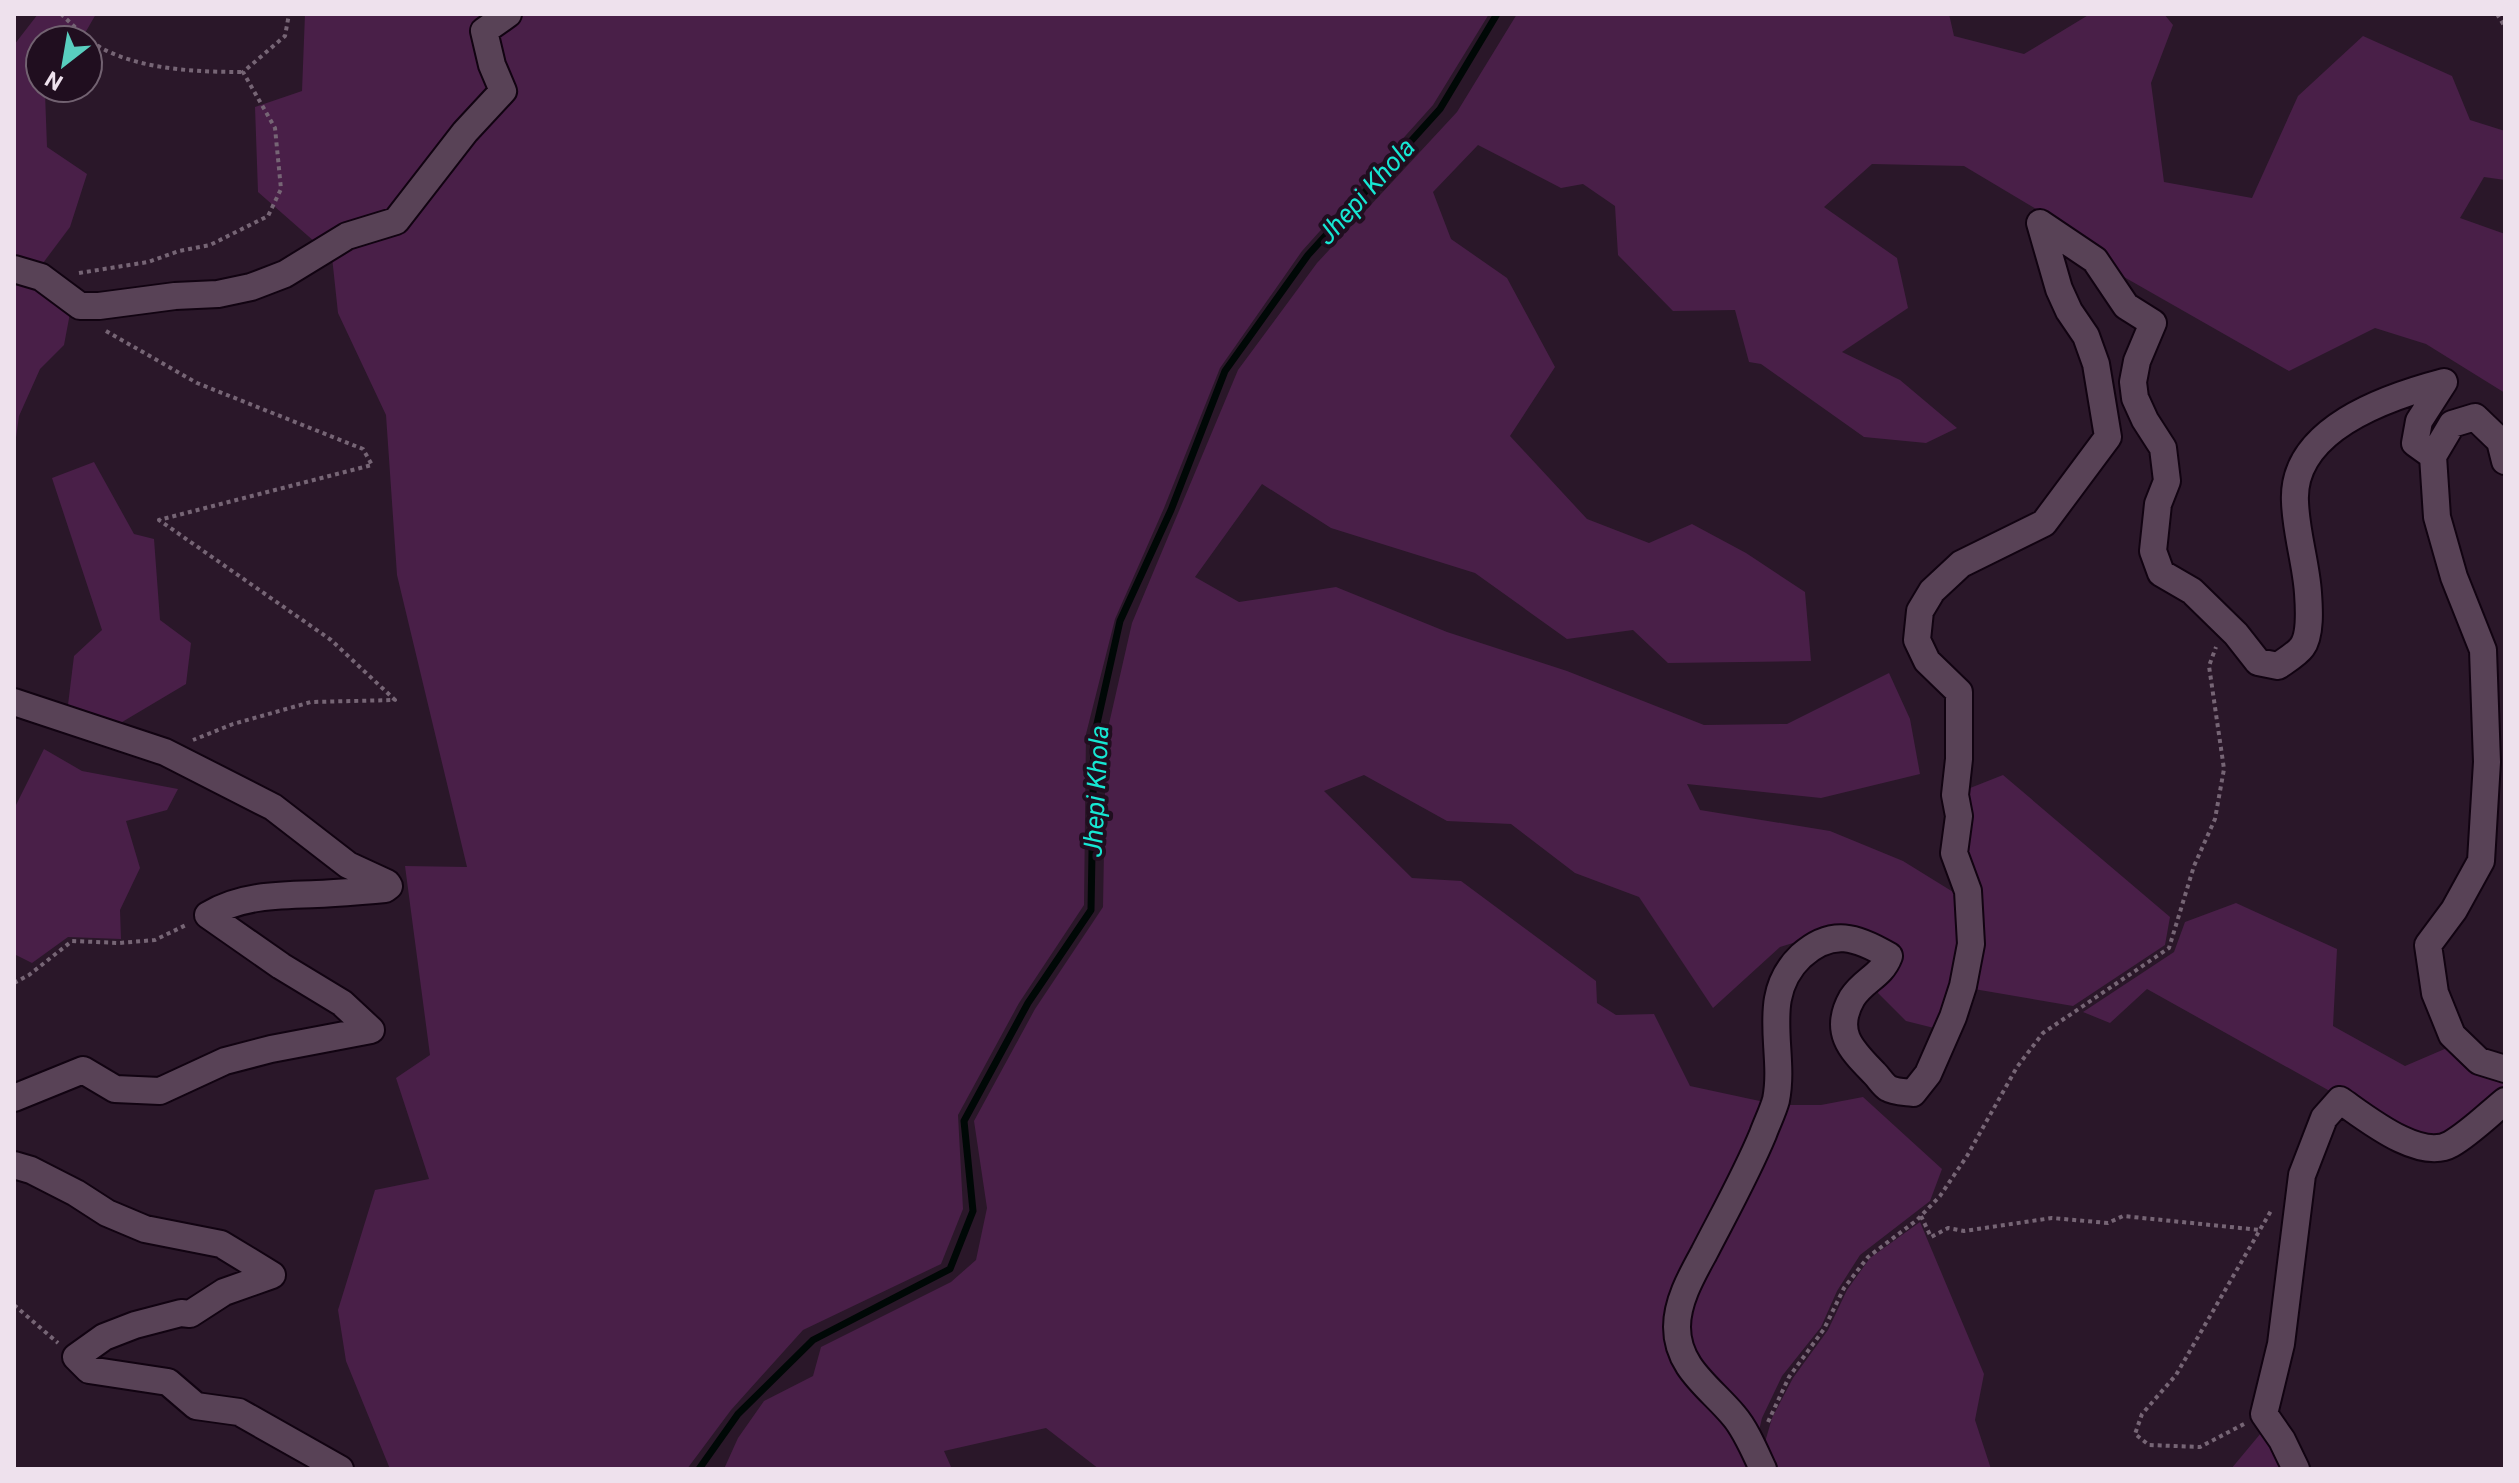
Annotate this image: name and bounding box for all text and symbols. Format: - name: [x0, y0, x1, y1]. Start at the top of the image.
- north arrow: [24, 24, 104, 104]
- text: N: [41, 66, 67, 95]
- water label: Jhepi Khola: [1311, 132, 1421, 250]
- water label: Jhepi Khola: [1078, 724, 1114, 858]

